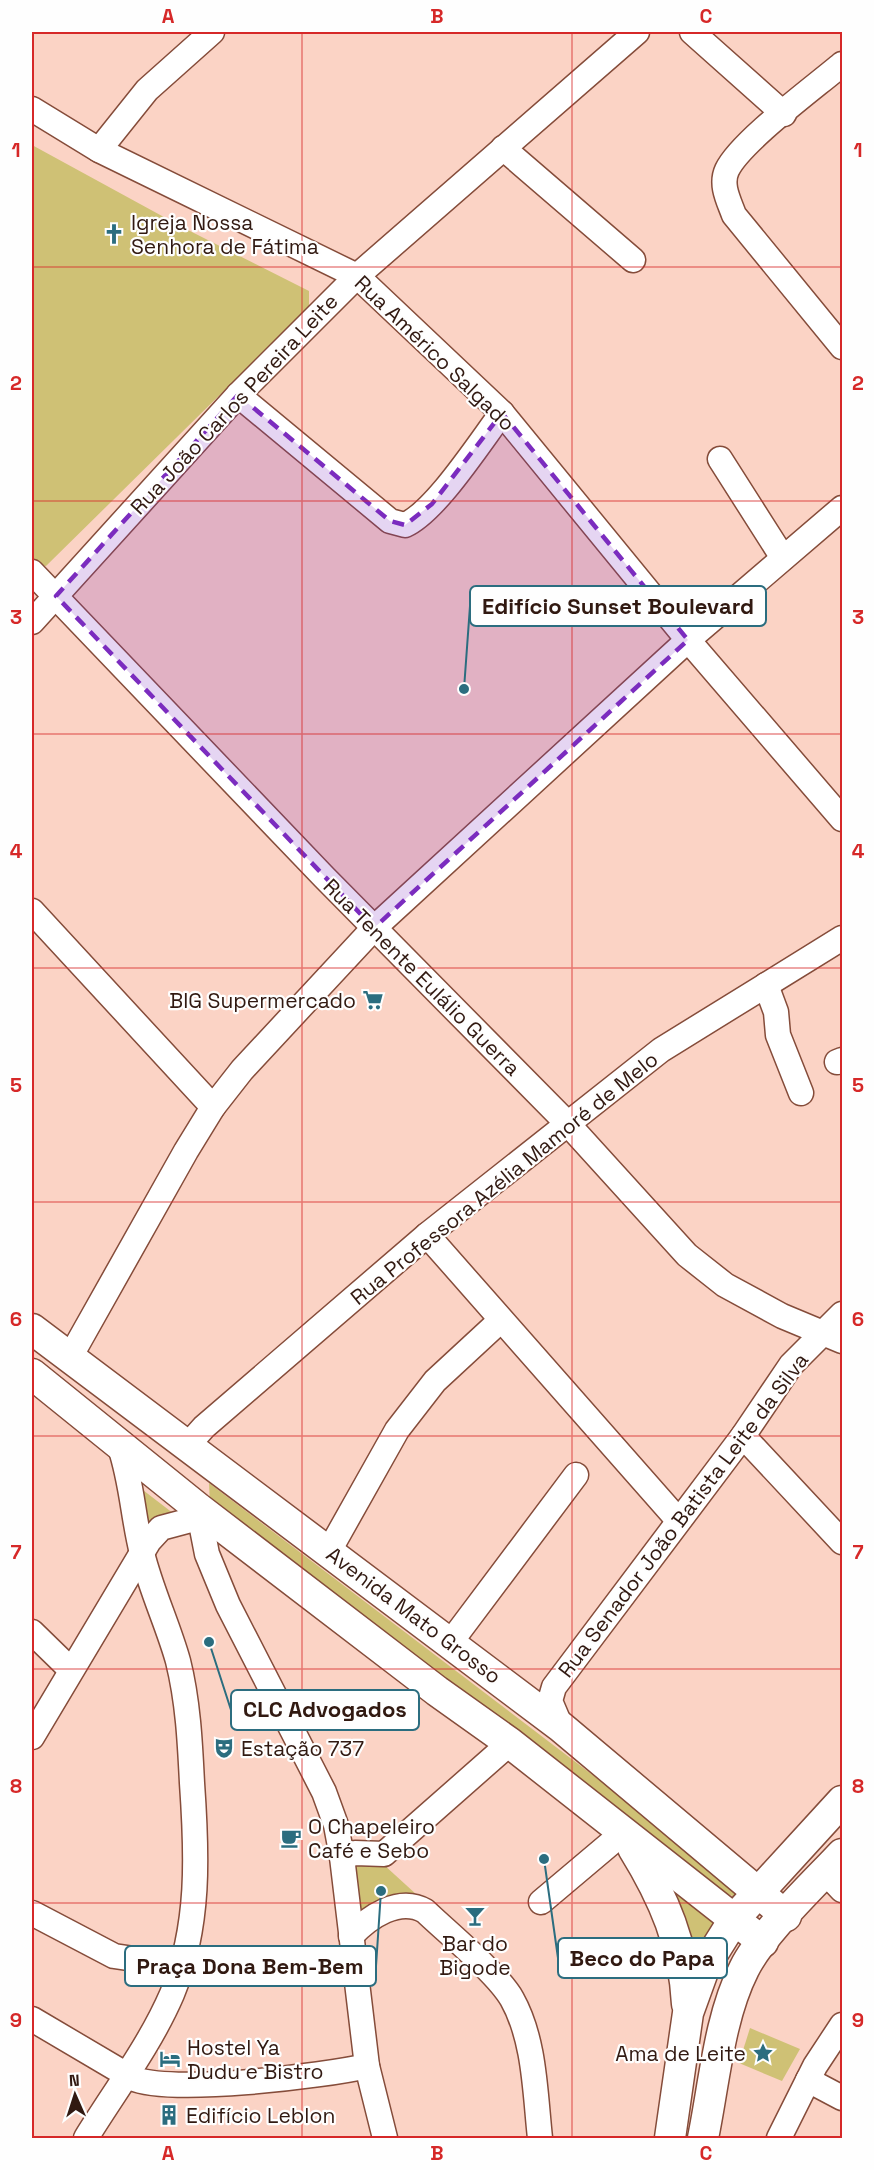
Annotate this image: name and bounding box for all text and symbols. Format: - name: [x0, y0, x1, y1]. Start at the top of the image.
- text: A: [162, 3, 175, 29]
- text: B: [430, 3, 444, 29]
- text: C: [700, 3, 713, 29]
- text: 1: [11, 137, 21, 163]
- text: 1: [853, 137, 863, 163]
- place label: Igreja Nossa Senhora de Fátima: [131, 209, 319, 260]
- church icon: Igreja Nossa Senhora de Fátima: [102, 222, 126, 246]
- street label: Rua Américo Salgado: [349, 269, 521, 437]
- street label: Rua João Carlos Pereira Leite: [124, 288, 344, 520]
- text: 2: [10, 370, 22, 396]
- text: 2: [852, 370, 864, 396]
- callout: Edifício Sunset Boulevard: [470, 586, 766, 626]
- text: Edifício Sunset Boulevard: [482, 592, 754, 620]
- text: 3: [10, 604, 22, 630]
- text: 3: [852, 604, 864, 630]
- text: 4: [10, 838, 23, 864]
- text: 4: [852, 838, 865, 864]
- street label: Rua Tenente Eulálio Guerra: [318, 873, 526, 1081]
- place label: BIG Supermercado: [169, 987, 356, 1014]
- supermarket icon: BIG Supermercado: [361, 988, 385, 1012]
- street label: Rua Professora Azélia Mamoré de Melo: [345, 1045, 663, 1311]
- text: 5: [10, 1072, 22, 1098]
- text: 5: [852, 1072, 864, 1098]
- text: 6: [10, 1306, 22, 1332]
- text: 6: [852, 1306, 864, 1332]
- street label: Rua Senador João Batista Leite da Silva: [552, 1347, 814, 1683]
- text: 7: [10, 1539, 22, 1565]
- text: 7: [852, 1539, 864, 1565]
- street label: Avenida Mato Grosso: [321, 1540, 507, 1690]
- callout: CLC Advogados: [231, 1690, 419, 1730]
- text: CLC Advogados: [243, 1695, 407, 1723]
- place label: Estação 737: [241, 1735, 364, 1762]
- theatre icon: Estação 737: [212, 1736, 236, 1760]
- text: 8: [10, 1773, 22, 1799]
- text: 8: [852, 1773, 864, 1799]
- place label: O Chapeleiro Café e Sebo: [308, 1813, 435, 1864]
- cafe icon: O Chapeleiro Café e Sebo: [279, 1826, 303, 1850]
- bar icon: Bar do Bigode: [463, 1904, 487, 1928]
- place label: Bar do Bigode: [439, 1930, 511, 1981]
- callout: Beco do Papa: [558, 1938, 727, 1978]
- text: Beco do Papa: [570, 1944, 715, 1972]
- callout: Praça Dona Bem-Bem: [125, 1946, 376, 1986]
- text: Praça Dona Bem-Bem: [136, 1952, 364, 1980]
- text: 9: [10, 2007, 22, 2033]
- text: 9: [852, 2007, 864, 2033]
- place label: Hostel Ya Dudu e Bistro: [187, 2034, 323, 2085]
- place label: Ama de Leite: [615, 2040, 746, 2067]
- place icon: Ama de Leite: [751, 2041, 775, 2065]
- hotel icon: Hostel Ya Dudu e Bistro: [158, 2047, 182, 2071]
- north arrow: [45, 2065, 105, 2125]
- text: N: [68, 2070, 80, 2091]
- place label: Edifício Leblon: [186, 2102, 335, 2129]
- building icon: Edifício Leblon: [157, 2103, 181, 2127]
- text: A: [162, 2140, 175, 2166]
- text: B: [430, 2140, 444, 2166]
- text: C: [700, 2140, 713, 2166]

